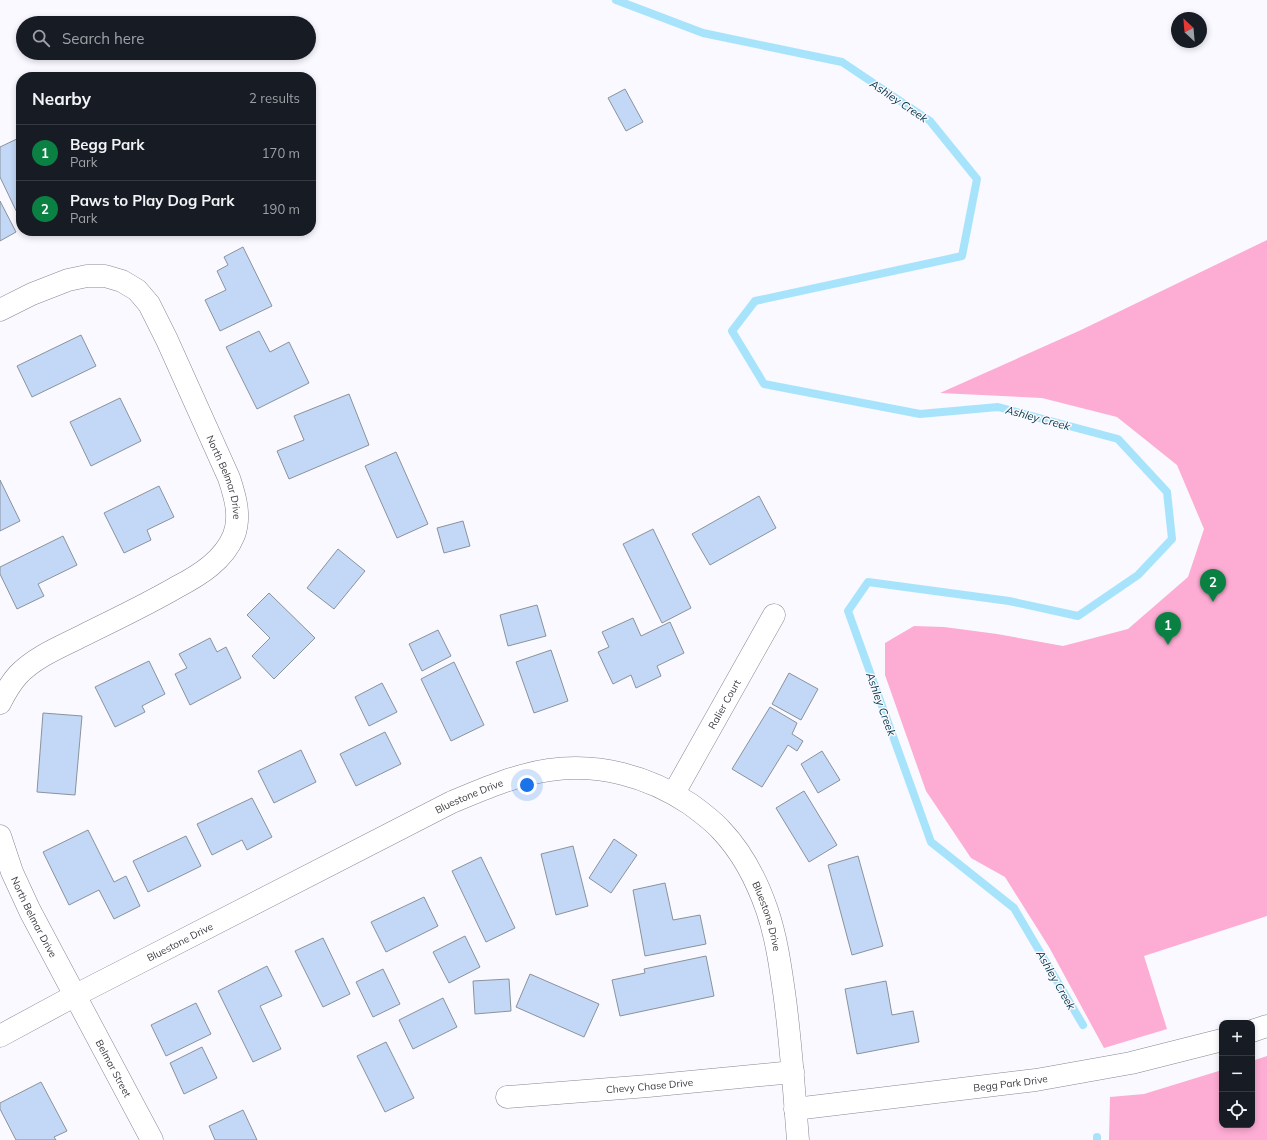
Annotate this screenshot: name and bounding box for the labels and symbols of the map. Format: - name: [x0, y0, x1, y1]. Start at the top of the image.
- north arrow: [1171, 12, 1207, 48]
- water label: Ashley Creek: [867, 76, 931, 126]
- water label: Ashley Creek: [1003, 402, 1072, 433]
- street label: North Belmar Drive: [204, 433, 243, 520]
- pin: 2: [1200, 569, 1226, 602]
- pin: 1: [1155, 612, 1181, 645]
- water label: Ashley Creek: [863, 670, 899, 738]
- street label: Ralier Court: [705, 677, 744, 731]
- your location: [517, 775, 537, 795]
- street label: Bluestone Drive: [433, 776, 505, 817]
- street label: North Belmar Drive: [8, 875, 60, 960]
- street label: Bluestone Drive: [749, 879, 783, 952]
- street label: Bluestone Drive: [145, 920, 215, 965]
- water label: Ashley Creek: [1033, 947, 1079, 1012]
- street label: Belmar Street: [93, 1037, 134, 1100]
- street label: Begg Park Drive: [973, 1072, 1049, 1094]
- street label: Chevy Chase Drive: [605, 1076, 694, 1096]

